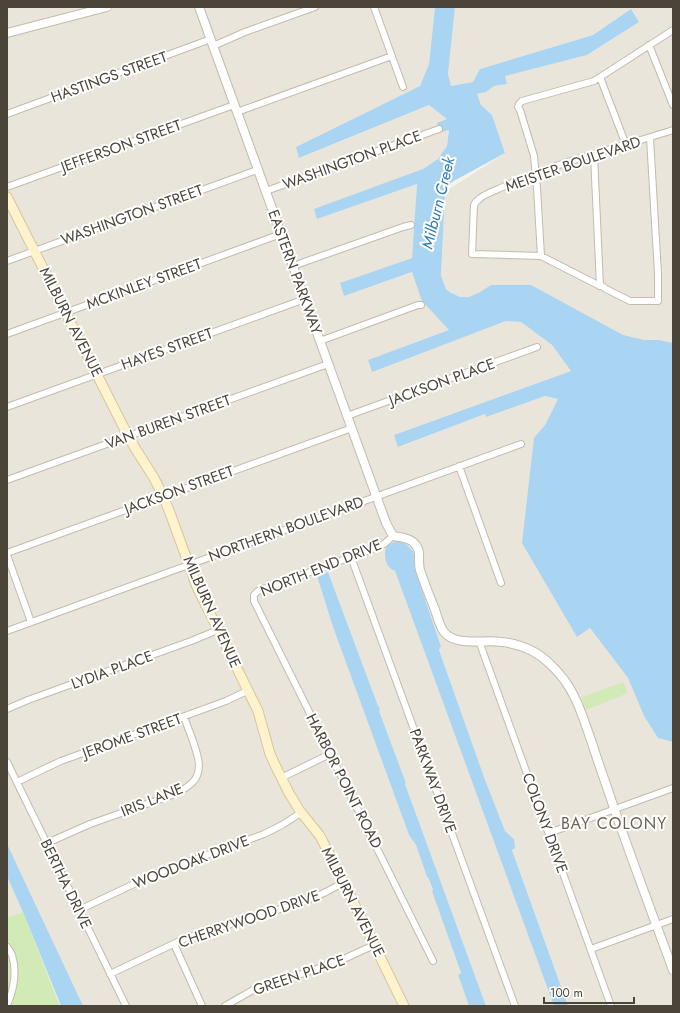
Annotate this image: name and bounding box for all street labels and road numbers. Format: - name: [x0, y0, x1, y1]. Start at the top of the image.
- street label: HASTINGS STREET: [48, 46, 170, 108]
- street label: JEFFERSON STREET: [56, 114, 184, 179]
- street label: WASHINGTON PLACE: [280, 125, 424, 195]
- street label: MEISTER BOULEVARD: [502, 130, 644, 198]
- street label: WASHINGTON STREET: [58, 179, 206, 251]
- street label: EASTERN PARKWAY: [262, 207, 328, 338]
- street label: MCKINLEY STREET: [83, 253, 205, 315]
- street label: MILBURN AVENUE: [34, 263, 108, 381]
- street label: HAYES STREET: [118, 322, 216, 376]
- street label: JACKSON PLACE: [384, 353, 498, 412]
- street label: VAN BUREN STREET: [102, 389, 234, 455]
- street label: JACKSON STREET: [119, 460, 237, 521]
- street label: NORTHERN BOULEVARD: [205, 491, 367, 567]
- street label: NORTH END DRIVE: [257, 534, 385, 602]
- street label: MILBURN AVENUE: [177, 552, 247, 672]
- street label: LYDIA PLACE: [68, 645, 156, 695]
- street label: JEROME STREET: [77, 708, 185, 765]
- street label: HARBOR POINT ROAD: [300, 710, 388, 852]
- street label: PARKWAY DRIVE: [404, 726, 462, 836]
- street label: COLONY DRIVE: [517, 770, 573, 876]
- street label: IRIS LANE: [118, 778, 186, 822]
- street label: WOODOAK DRIVE: [130, 830, 252, 894]
- street label: BERTHA DRIVE: [35, 835, 97, 933]
- street label: MILBURN AVENUE: [316, 843, 390, 961]
- street label: CHERRYWOOD DRIVE: [175, 884, 323, 954]
- street label: GREEN PLACE: [250, 949, 348, 1001]

